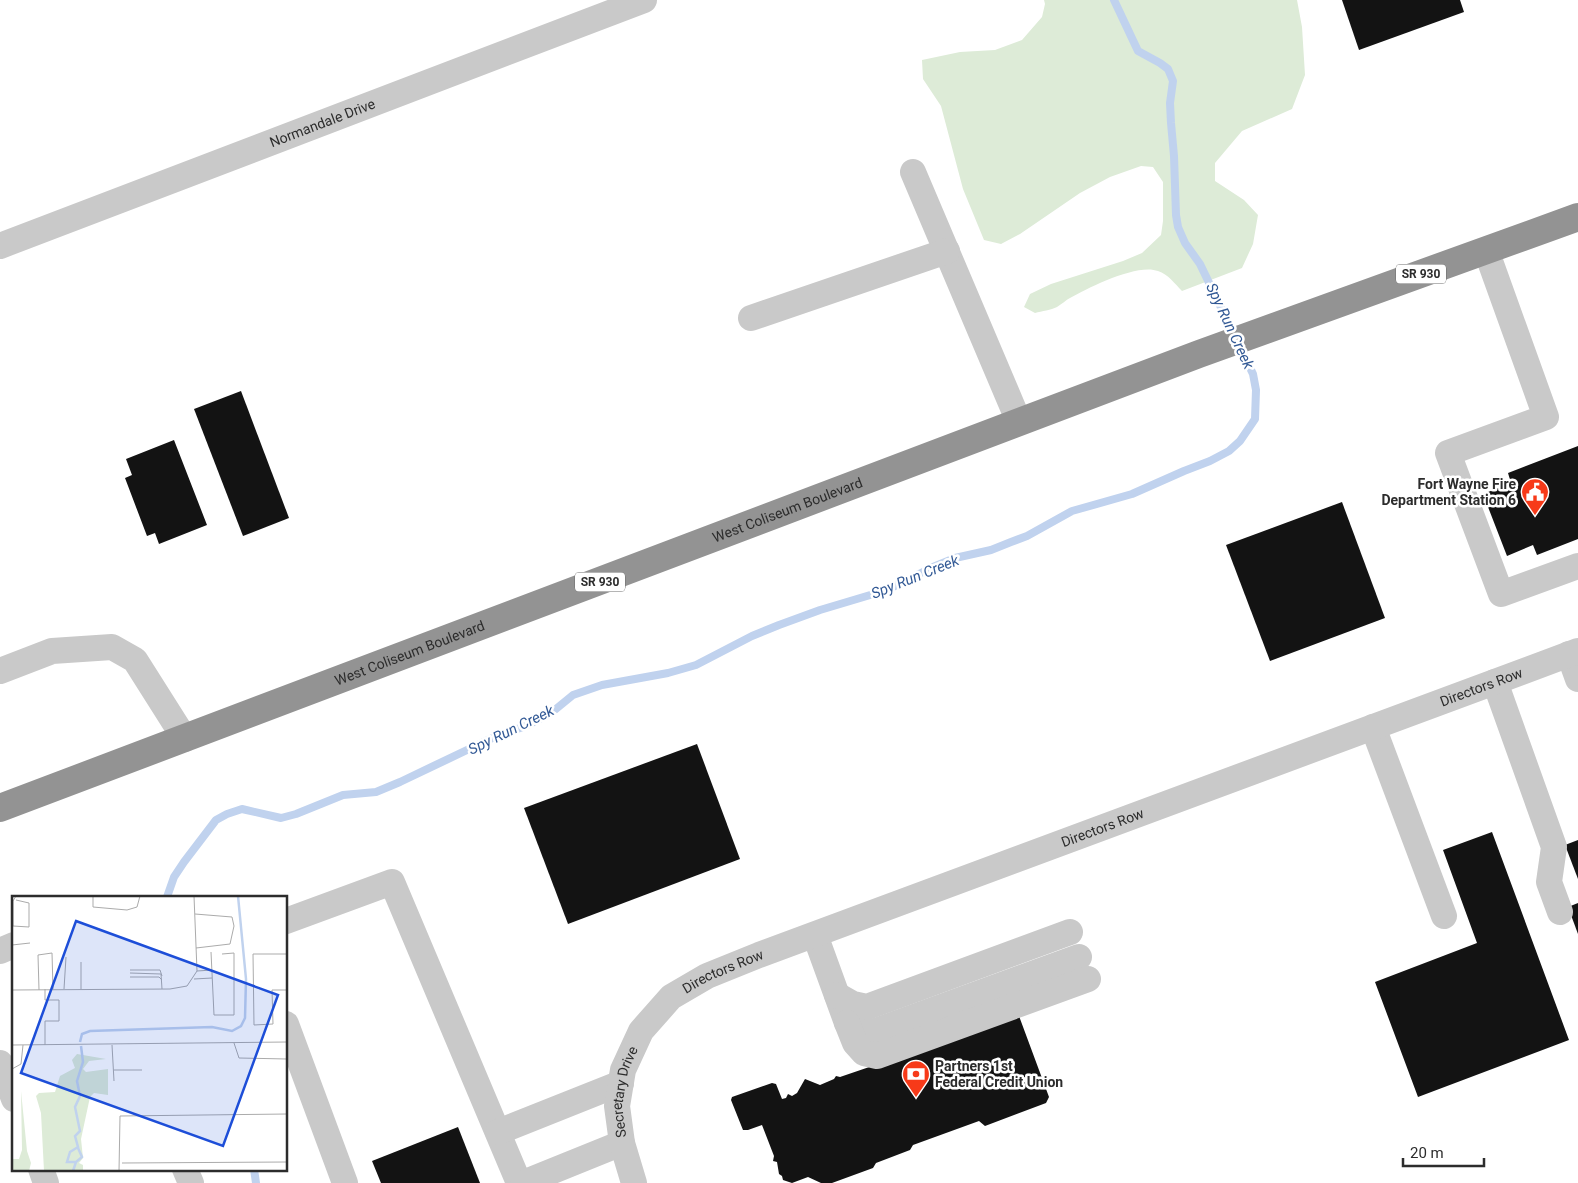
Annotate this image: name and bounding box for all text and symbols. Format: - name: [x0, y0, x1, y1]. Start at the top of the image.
- street label: Normandale Drive: [267, 95, 377, 150]
- road number: SR 930: [1396, 264, 1446, 284]
- water label: Spy Run Creek: [1202, 280, 1258, 373]
- street label: West Coliseum Boulevard: [710, 474, 865, 545]
- place label: Fort Wayne Fire Department Station 6: [1381, 476, 1516, 508]
- public building icon: Fort Wayne Fire Department Station 6: [1520, 477, 1550, 516]
- water label: Spy Run Creek: [868, 551, 962, 603]
- road number: SR 930: [575, 572, 625, 592]
- street label: West Coliseum Boulevard: [332, 617, 487, 689]
- street label: Directors Row: [1438, 664, 1525, 710]
- water label: Spy Run Creek: [465, 701, 557, 758]
- street label: Directors Row: [1059, 805, 1146, 850]
- inset map: [12, 896, 288, 1170]
- street label: Directors Row: [680, 946, 766, 997]
- street label: Secretary Drive: [609, 1044, 641, 1139]
- place label: Partners 1st Federal Credit Union: [935, 1058, 1063, 1090]
- bank icon: Partners 1st Federal Credit Union: [901, 1059, 931, 1098]
- scale bar: [1403, 1136, 1484, 1168]
- text: 20 m: [1410, 1144, 1444, 1162]

